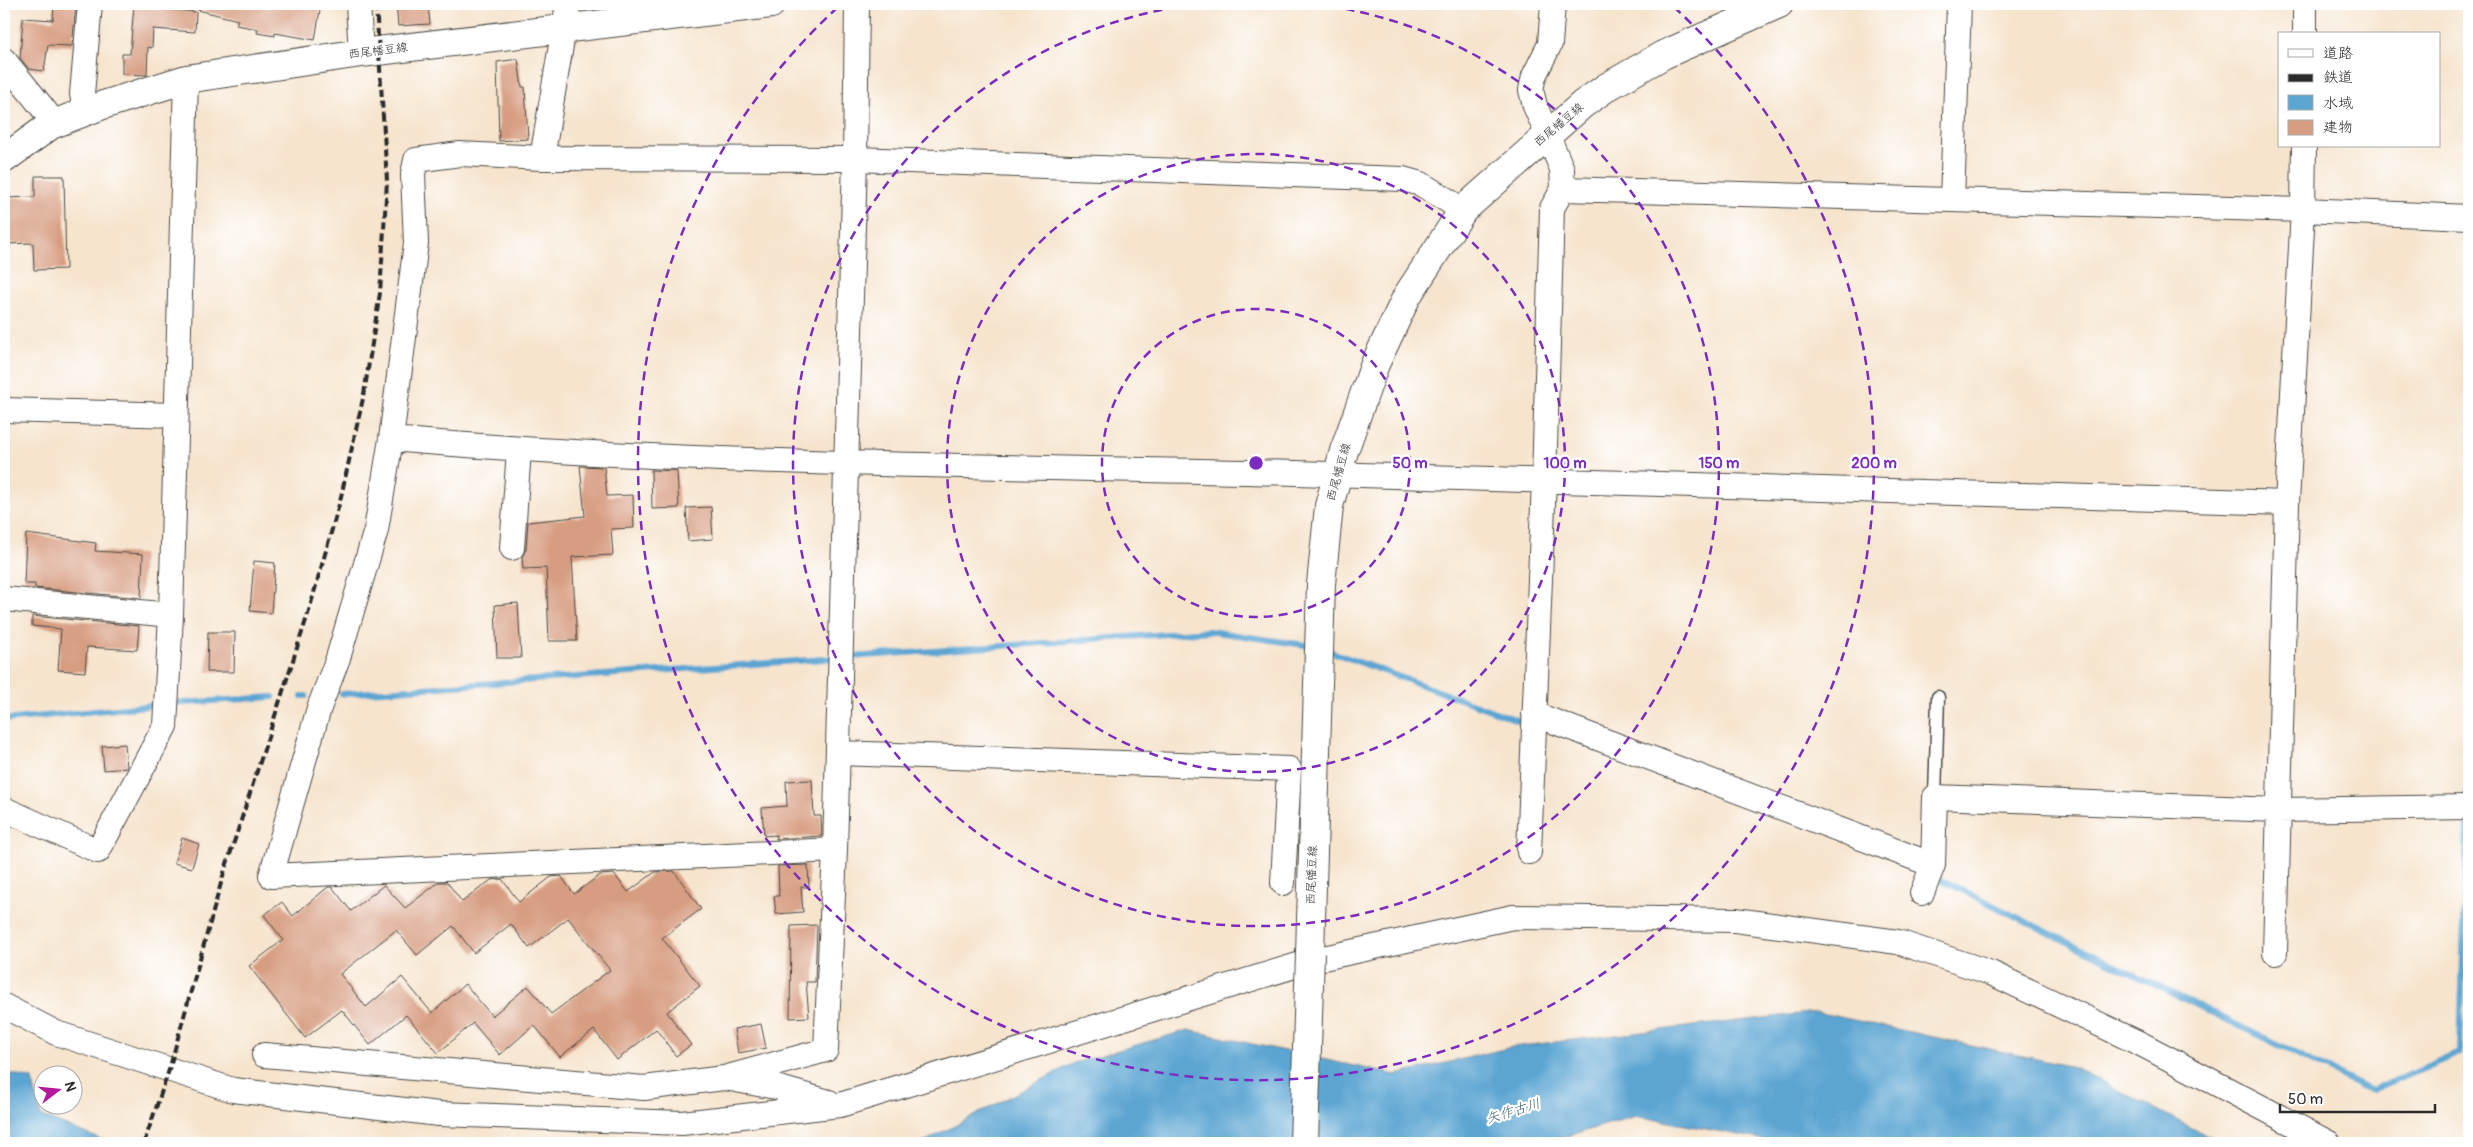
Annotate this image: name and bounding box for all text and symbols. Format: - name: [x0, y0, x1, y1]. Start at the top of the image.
- legend: [2278, 32, 2440, 148]
- street label: 西尾幡豆線: [347, 40, 409, 62]
- text: 道路: [2323, 44, 2353, 63]
- text: 鉄道: [2323, 68, 2353, 87]
- text: 水域: [2323, 94, 2353, 113]
- street label: 西尾幡豆線: [1531, 100, 1587, 150]
- text: 建物: [2323, 118, 2353, 137]
- street label: 西尾幡豆線: [1324, 441, 1354, 503]
- centre of rings: [1247, 454, 1265, 472]
- text: 50 m: [1393, 454, 1427, 473]
- text: 100 m: [1544, 454, 1586, 473]
- text: 150 m: [1699, 454, 1739, 473]
- text: 200 m: [1851, 454, 1897, 473]
- street label: 西尾幡豆線: [1303, 845, 1321, 905]
- north arrow: [32, 1064, 82, 1114]
- text: N: [61, 1080, 79, 1093]
- scale bar: [2280, 1082, 2436, 1114]
- text: 50 m: [2288, 1090, 2323, 1109]
- water label: 矢作古川: [1484, 1095, 1542, 1127]

